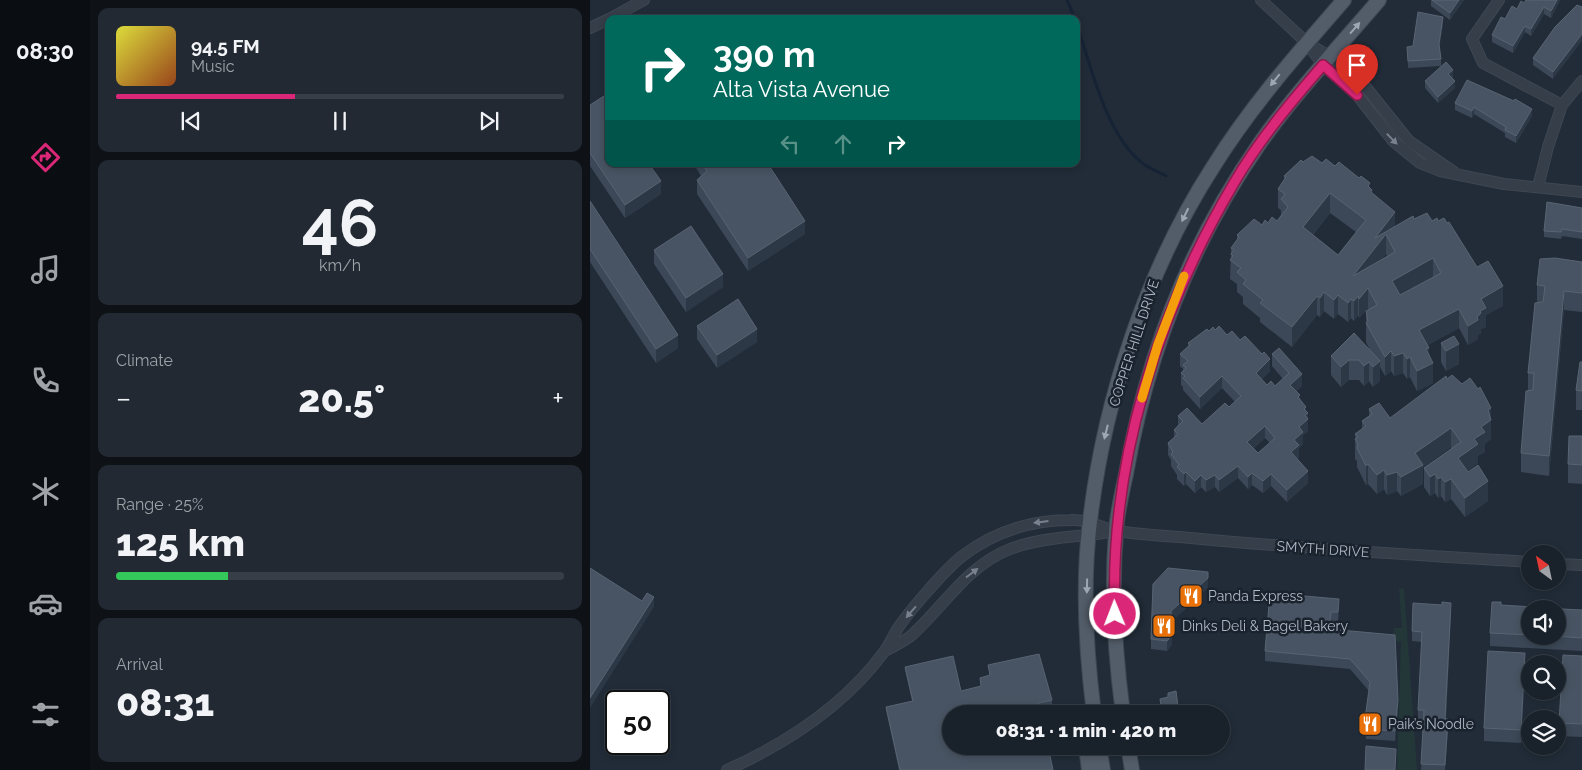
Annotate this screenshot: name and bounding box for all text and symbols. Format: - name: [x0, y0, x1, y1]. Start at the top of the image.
- one-way arrow: [1349, 22, 1360, 35]
- text: 390 m: [713, 34, 816, 75]
- text: 94.5 FM: [191, 35, 260, 57]
- icon: right: [630, 35, 695, 100]
- text: 08:30: [16, 38, 74, 64]
- pin: [1336, 44, 1378, 95]
- icon: arrive: [1343, 51, 1371, 79]
- text: Music: [191, 57, 235, 76]
- one-way arrow: [1270, 73, 1281, 86]
- text: Alta Vista Avenue: [713, 76, 890, 102]
- icon: previous: [177, 107, 205, 135]
- icon: pause: [326, 107, 354, 135]
- icon: next: [475, 107, 503, 135]
- icon: left: [776, 130, 804, 158]
- icon: ahead: [829, 130, 857, 158]
- icon: right: [882, 130, 910, 158]
- one-way arrow: [1386, 133, 1398, 145]
- icon: directions: [28, 140, 63, 175]
- text: 46: [302, 185, 378, 261]
- one-way arrow: [1181, 207, 1189, 222]
- icon: music: [28, 252, 63, 287]
- text: km/h: [319, 256, 361, 275]
- street label: COPPER HILL DRIVE: [1106, 277, 1162, 409]
- text: Climate: [116, 351, 173, 370]
- icon: phone: [28, 363, 63, 398]
- text: 20.5°: [298, 376, 385, 421]
- text: −: [116, 382, 131, 415]
- text: +: [552, 382, 564, 415]
- one-way arrow: [1102, 425, 1110, 440]
- icon: climate: [28, 474, 63, 509]
- text: Range · 25%: [116, 495, 203, 514]
- one-way arrow: [1033, 518, 1049, 526]
- text: 125 km: [116, 520, 245, 565]
- street label: SMYTH DRIVE: [1276, 538, 1370, 560]
- north arrow: [1521, 545, 1566, 590]
- map controls: [1521, 545, 1566, 755]
- one-way arrow: [965, 567, 978, 578]
- one-way arrow: [1083, 578, 1091, 594]
- restaurant icon: Panda Express: [1178, 583, 1204, 609]
- icon: car: [28, 586, 63, 621]
- position arrow: [1088, 587, 1140, 639]
- place label: Panda Express: [1208, 588, 1303, 604]
- button: sound: [1521, 600, 1566, 645]
- one-way arrow: [906, 605, 917, 618]
- restaurant icon: Dinks Deli & Bagel Bakery: [1151, 613, 1177, 639]
- place label: Dinks Deli & Bagel Bakery: [1182, 618, 1348, 634]
- text: Arrival: [116, 655, 163, 674]
- button: search: [1521, 655, 1566, 700]
- text: 08:31: [116, 680, 214, 725]
- speed limit sign: 50: [605, 690, 670, 755]
- icon: filters: [28, 697, 63, 732]
- button: layers: [1521, 710, 1566, 755]
- restaurant icon: Paik’s Noodle: [1357, 711, 1383, 737]
- place label: Paik’s Noodle: [1388, 716, 1474, 732]
- text: 08:31 · 1 min · 420 m: [996, 719, 1176, 741]

